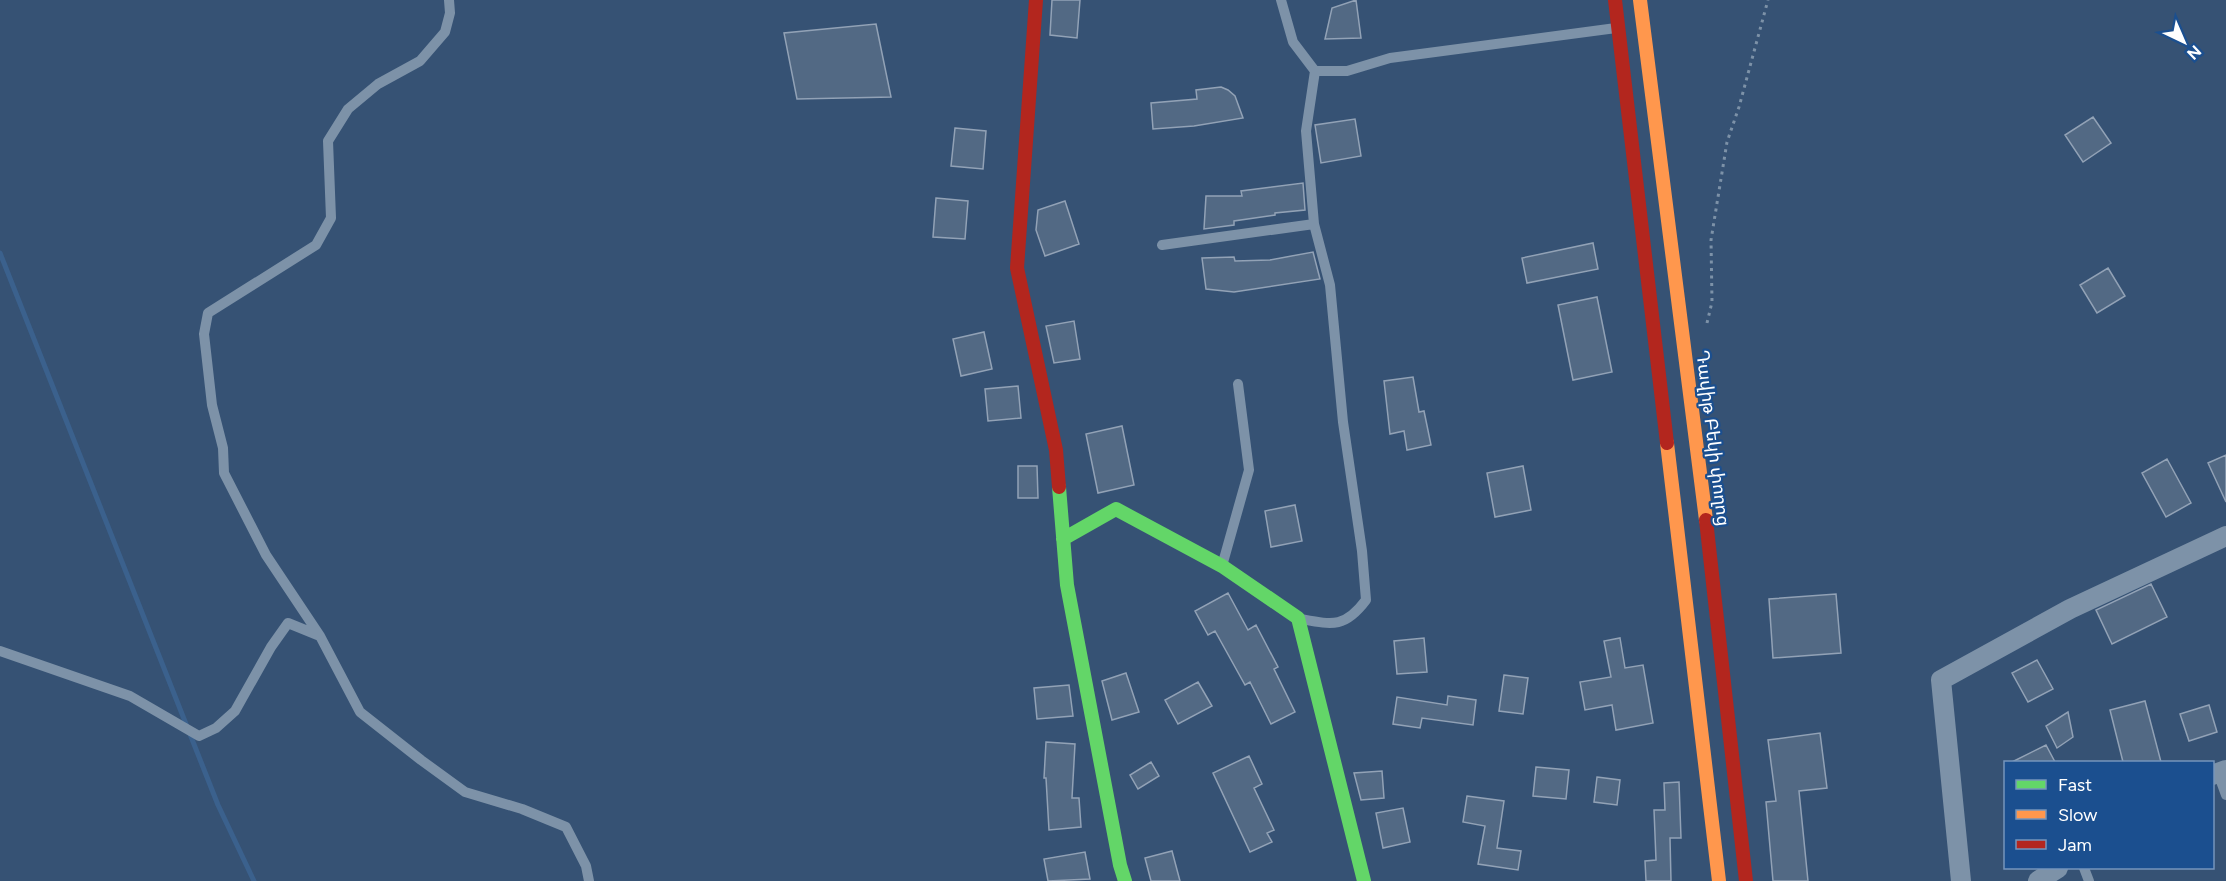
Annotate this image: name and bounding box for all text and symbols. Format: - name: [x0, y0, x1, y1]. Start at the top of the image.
- north arrow: [2154, 12, 2214, 72]
- text: N: [2183, 41, 2205, 64]
- street label: Դավիթ Բեկի փողոց: [1691, 349, 1735, 527]
- legend: [2004, 761, 2214, 869]
- text: Fast: [2058, 774, 2092, 796]
- text: Slow: [2058, 804, 2097, 826]
- text: Jam: [2058, 834, 2092, 856]

